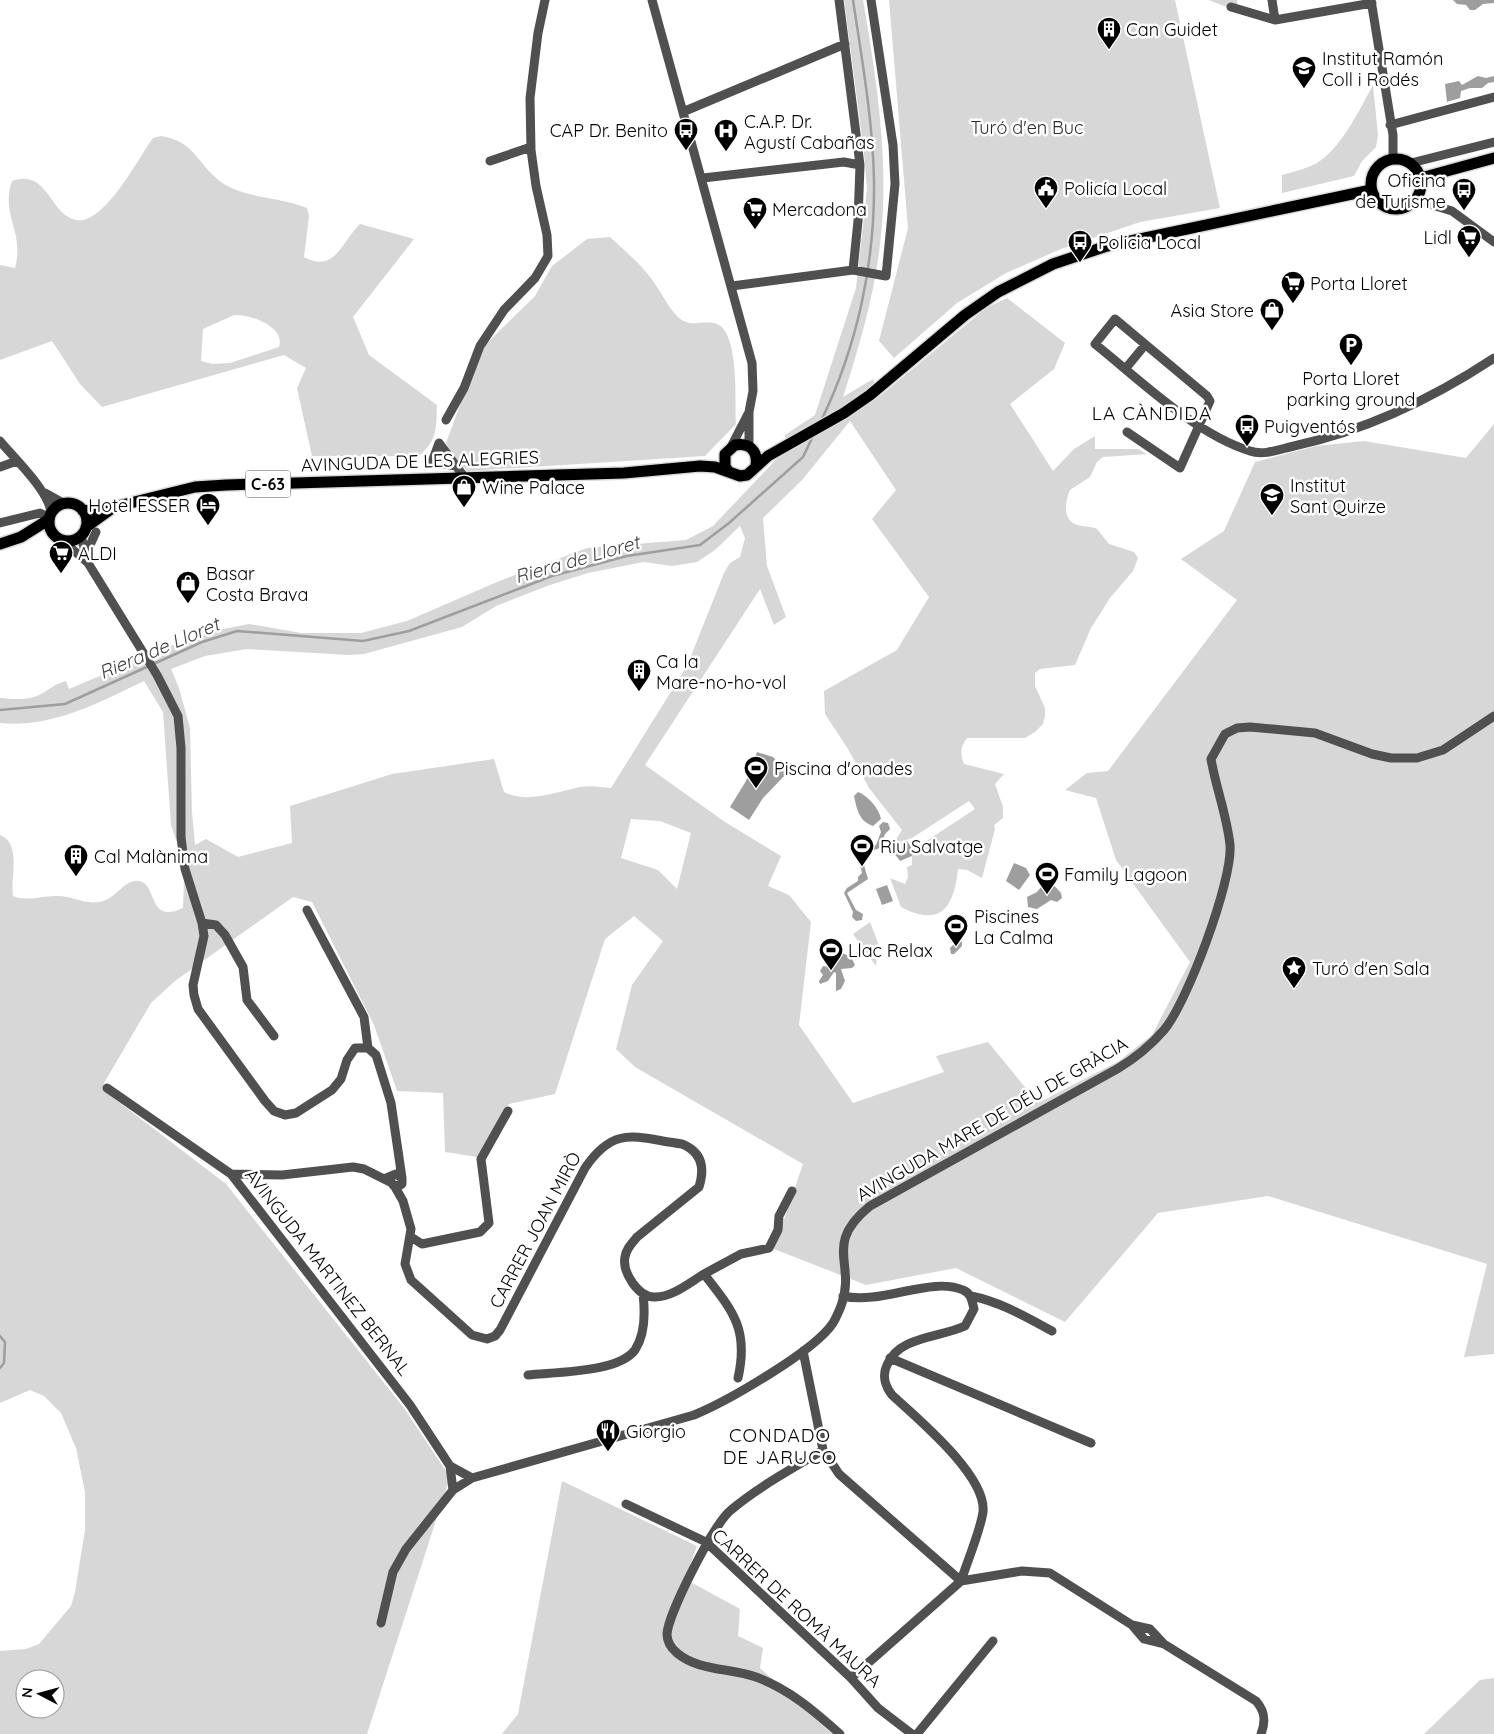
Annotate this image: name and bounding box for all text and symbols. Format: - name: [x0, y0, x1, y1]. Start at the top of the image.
- building icon: Can Guidet: [1096, 16, 1122, 50]
- place label: Can Guidet: [1126, 18, 1218, 41]
- place label: Institut Ramón Coll i Rodés: [1322, 47, 1443, 91]
- school or university icon: Institut Ramón Coll i Rodés: [1291, 55, 1317, 89]
- place label: C.A.P. Dr. Agustí Cabañas: [744, 110, 875, 154]
- park label: Turó d'en Buc: [971, 116, 1083, 139]
- bus stop icon: CAP Dr. Benito: [673, 117, 699, 151]
- hospital icon: C.A.P. Dr. Agustí Cabañas: [713, 118, 739, 152]
- place label: CAP Dr. Benito: [550, 119, 668, 142]
- place label: Oficina de Turisme: [1355, 169, 1446, 213]
- public building icon: Policía Local: [1033, 175, 1059, 209]
- place label: Policía Local: [1064, 177, 1167, 200]
- bus stop icon: Oficina de Turisme: [1451, 177, 1477, 211]
- supermarket icon: Mercadona: [742, 196, 768, 230]
- place label: Mercadona: [772, 198, 867, 221]
- supermarket icon: Lidl: [1456, 224, 1482, 258]
- place label: Lidl: [1424, 226, 1452, 249]
- bus stop icon: Policia Local: [1067, 229, 1093, 263]
- place label: Policia Local: [1098, 231, 1201, 254]
- supermarket icon: Porta Lloret: [1280, 270, 1306, 304]
- place label: Porta Lloret: [1310, 272, 1408, 295]
- shop icon: Asia Store: [1259, 297, 1285, 331]
- place label: Asia Store: [1171, 299, 1254, 322]
- parking icon: Porta Lloret parking ground: [1338, 332, 1364, 366]
- place label: Porta Lloret parking ground: [1287, 367, 1415, 411]
- district label: LA CÀNDIDA: [1092, 401, 1212, 425]
- bus stop icon: Puigventós: [1234, 413, 1260, 447]
- place label: Puigventós: [1264, 415, 1355, 438]
- street label: AVINGUDA DE LES ALEGRIES: [301, 445, 539, 477]
- road number: C-63: [246, 470, 290, 498]
- shop icon: Wine Palace: [451, 474, 477, 508]
- place label: Institut Sant Quirze: [1290, 474, 1386, 518]
- place label: Wine Palace: [482, 476, 585, 499]
- school or university icon: Institut Sant Quirze: [1259, 482, 1285, 516]
- hotel icon: Hotel ESSER: [195, 492, 221, 526]
- place label: Hotel ESSER: [88, 494, 190, 517]
- water label: Riera de Lloret: [512, 529, 645, 588]
- supermarket icon: ALDI: [48, 540, 74, 574]
- place label: ALDI: [78, 542, 117, 565]
- place label: Basar Costa Brava: [206, 562, 309, 606]
- shop icon: Basar Costa Brava: [175, 570, 201, 604]
- water label: Riera de Lloret: [95, 611, 225, 684]
- place label: Ca la Mare-no-ho-vol: [656, 650, 786, 694]
- building icon: Ca la Mare-no-ho-vol: [626, 658, 652, 692]
- sports icon: Piscina d'onades: [743, 755, 769, 789]
- place label: Piscina d'onades: [774, 757, 913, 780]
- sports icon: Riu Salvatge: [849, 833, 875, 867]
- place label: Riu Salvatge: [880, 835, 983, 858]
- building icon: Cal Malànima: [63, 843, 89, 877]
- place label: Cal Malànima: [94, 845, 208, 868]
- sports icon: Family Lagoon: [1034, 861, 1060, 895]
- place label: Family Lagoon: [1064, 863, 1188, 886]
- place label: Piscines La Calma: [974, 905, 1054, 949]
- sports icon: Piscines La Calma: [943, 913, 969, 947]
- sports icon: Llac Relax: [818, 937, 844, 971]
- place label: Llac Relax: [848, 939, 933, 962]
- place icon: Turó d'en Sala: [1281, 955, 1307, 989]
- place label: Turó d'en Sala: [1312, 957, 1430, 980]
- street label: AVINGUDA MARE DE DÉU DE GRÀCIA: [852, 1032, 1132, 1206]
- street label: CARRER JOAN MIRÒ: [484, 1148, 586, 1312]
- street label: AVINGUDA MARTINEZ BERNAL: [240, 1164, 416, 1380]
- restaurant icon: Giorgio: [595, 1418, 621, 1452]
- place label: Giorgio: [626, 1420, 686, 1443]
- district label: CONDADO DE JARUCO: [723, 1423, 837, 1469]
- street label: CARRER DE ROMÀ MAURA: [708, 1524, 887, 1693]
- north arrow: [15, 1669, 65, 1719]
- text: N: [18, 1687, 37, 1699]

